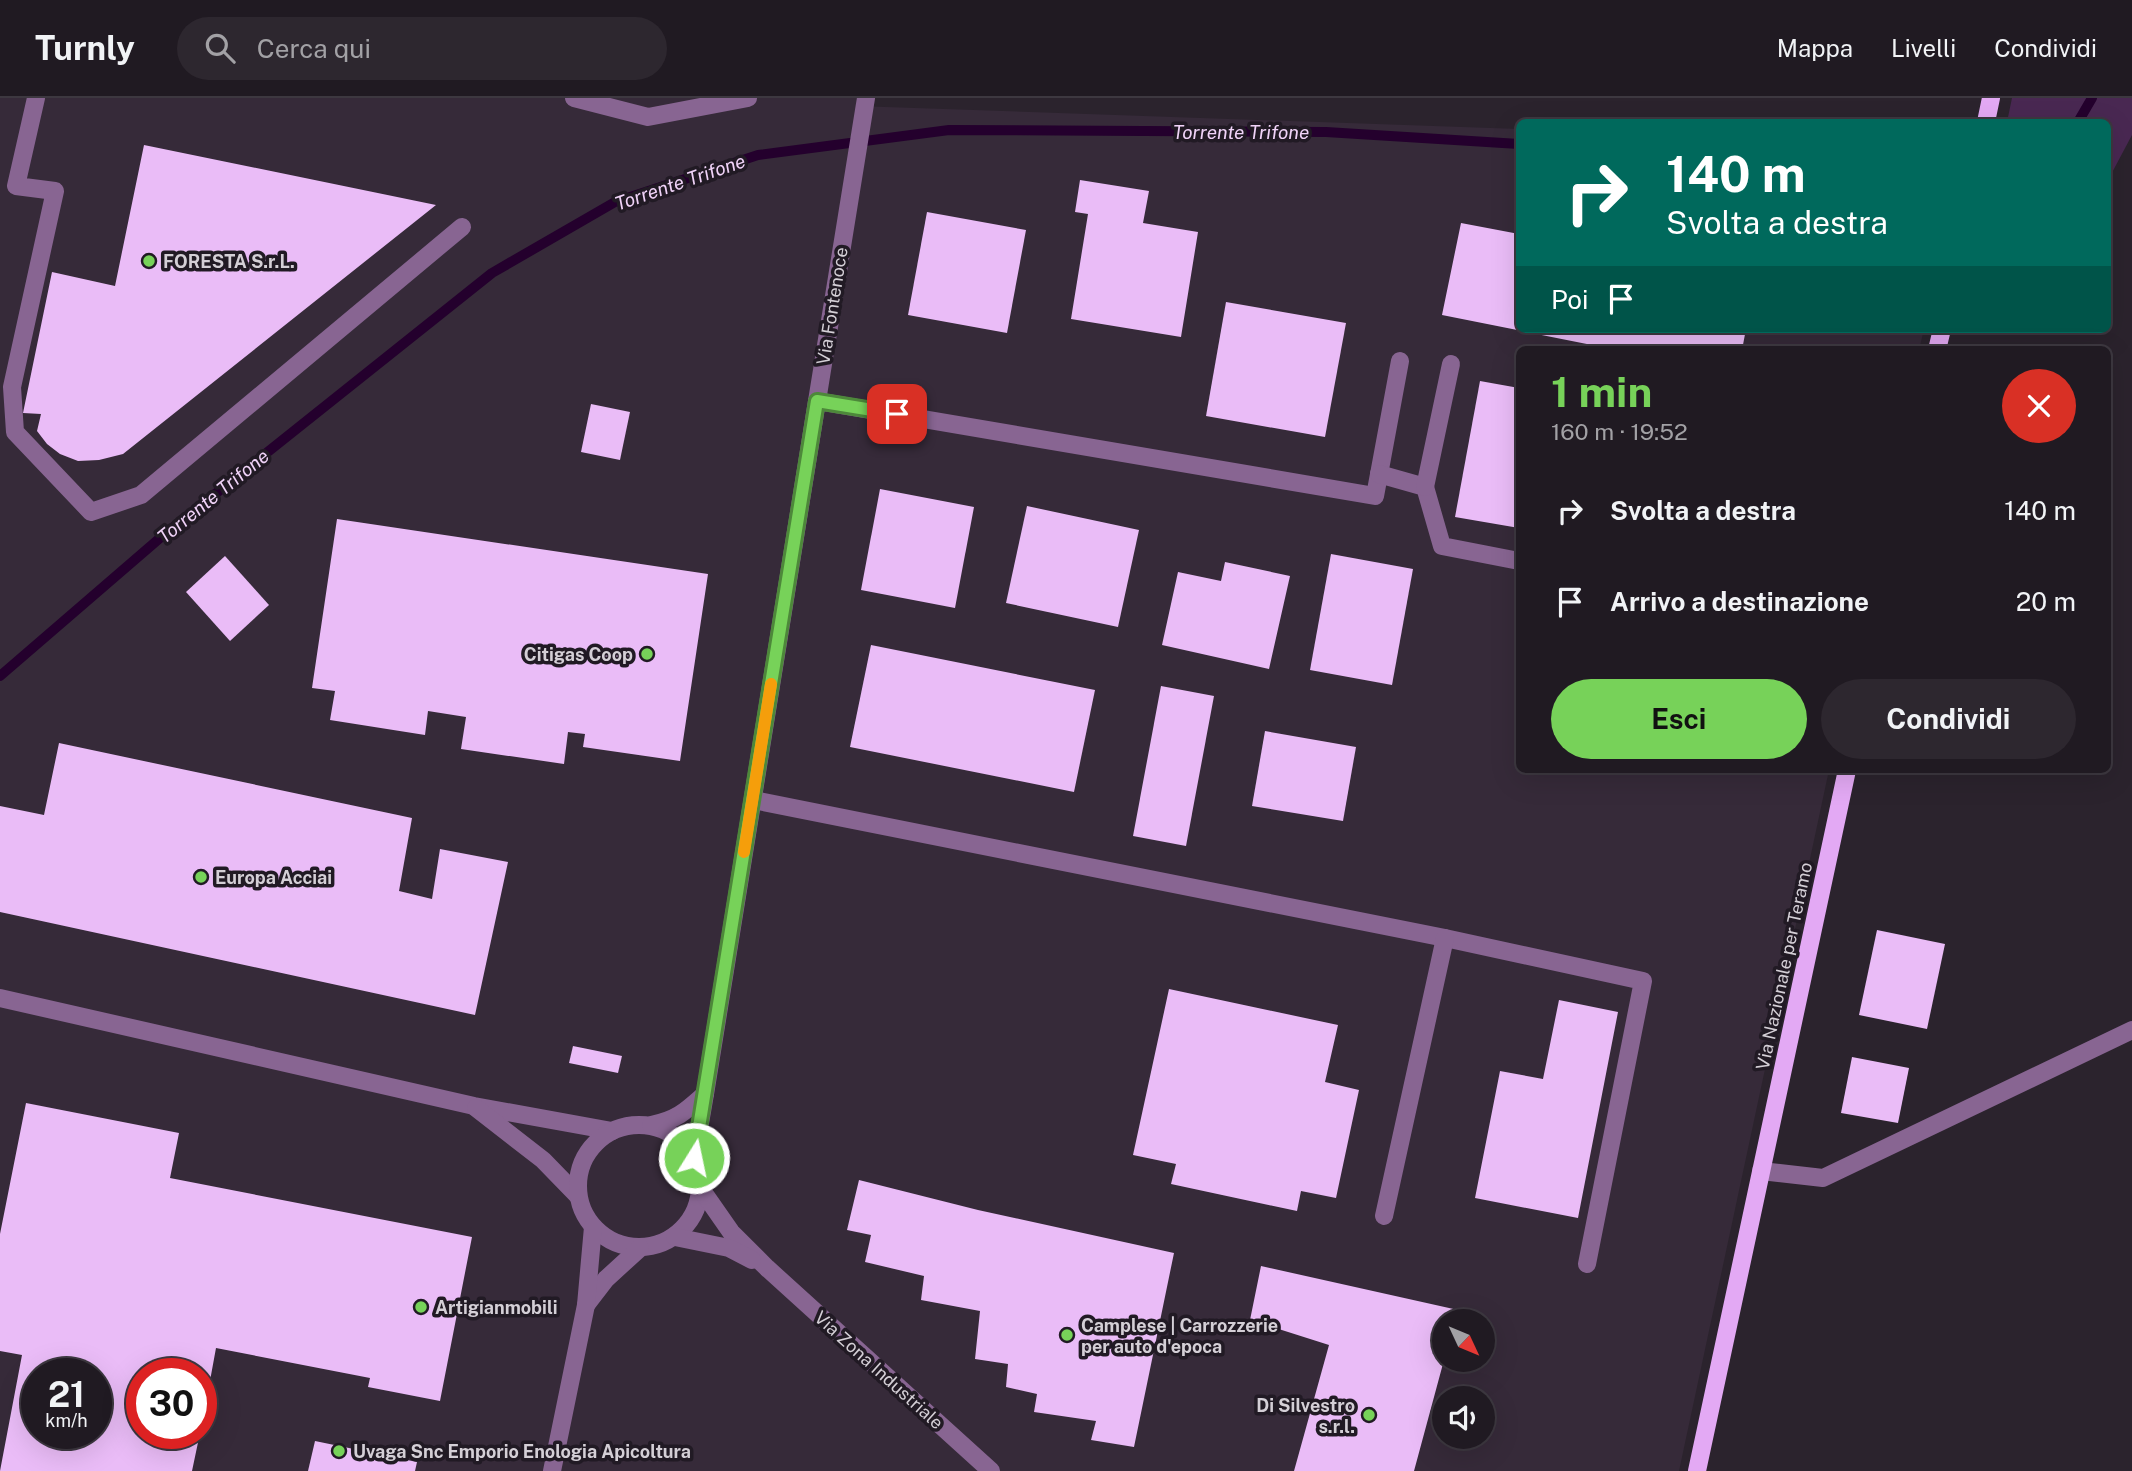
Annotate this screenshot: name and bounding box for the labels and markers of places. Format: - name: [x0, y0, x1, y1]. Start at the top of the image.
- place label: FORESTA S.r.L.: [163, 251, 295, 272]
- marker: FORESTA S.r.L.: [141, 253, 157, 269]
- pin: [867, 384, 927, 444]
- place label: Citigas Coop: [524, 644, 633, 665]
- marker: Citigas Coop: [639, 646, 655, 662]
- place label: Europa Acciai: [215, 867, 332, 888]
- marker: Europa Acciai: [193, 869, 209, 885]
- place label: Artigianmobili: [435, 1297, 558, 1318]
- marker: Artigianmobili: [413, 1299, 429, 1315]
- place label: Camplese | Carrozzerie per auto d'epoca: [1081, 1315, 1278, 1357]
- marker: Camplese | Carrozzerie per auto d'epoca: [1059, 1327, 1075, 1343]
- place label: Di Silvestro s.r.l.: [1256, 1395, 1355, 1437]
- marker: Di Silvestro s.r.l.: [1361, 1407, 1377, 1423]
- place label: Uvaga Snc Emporio Enologia Apicoltura: [353, 1441, 691, 1462]
- marker: Uvaga Snc Emporio Enologia Apicoltura: [331, 1443, 347, 1459]

